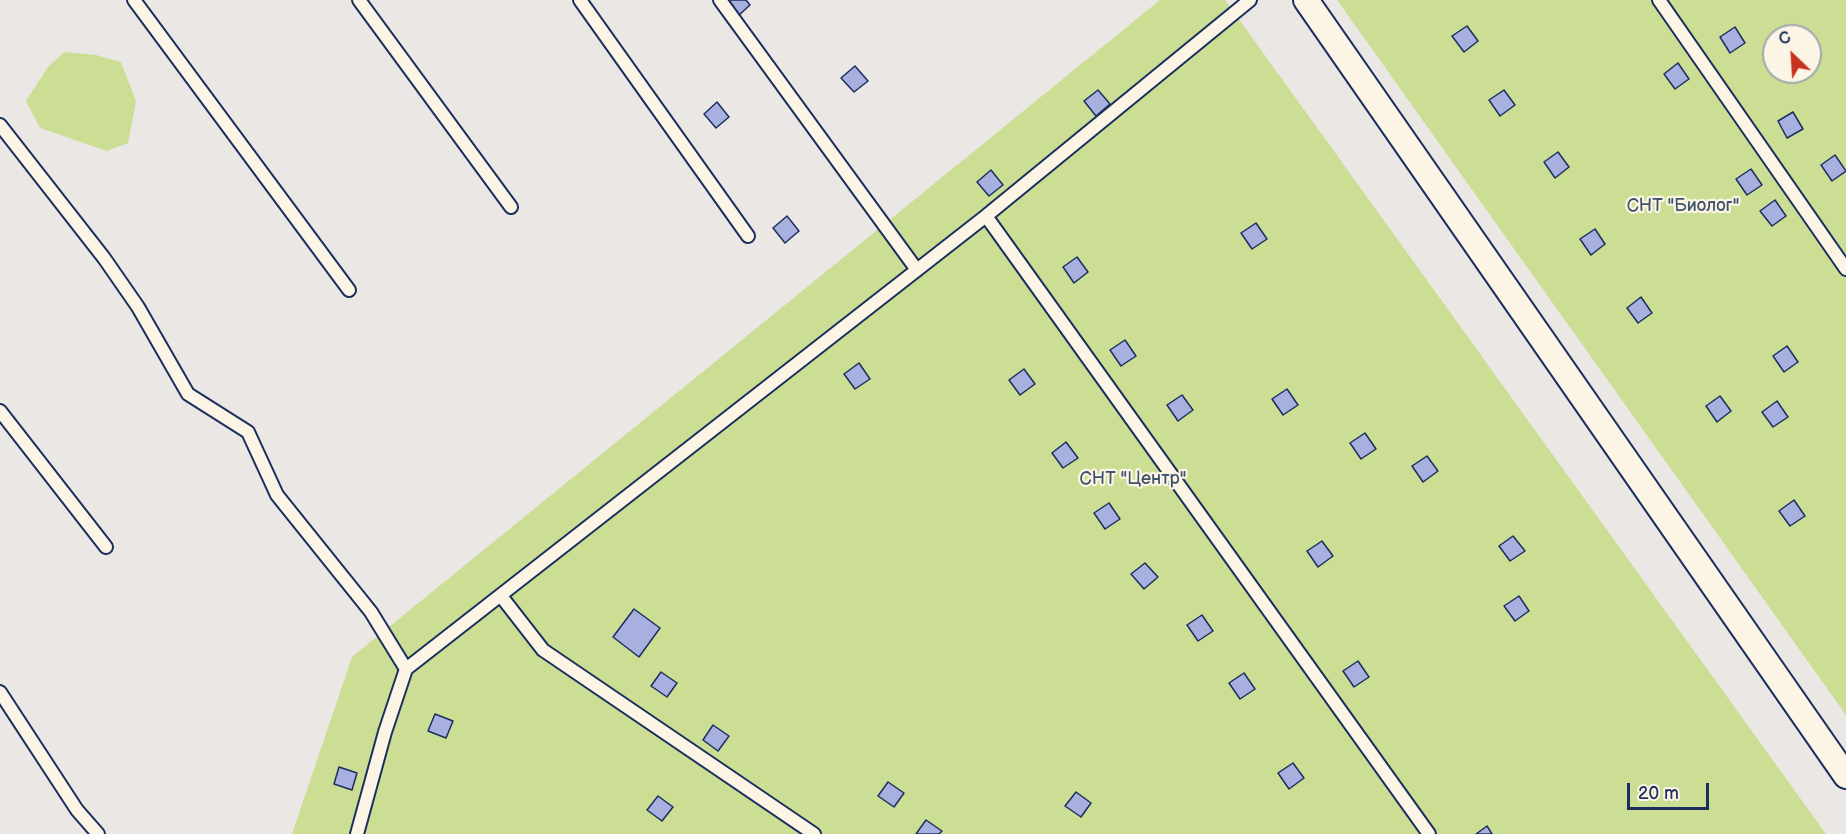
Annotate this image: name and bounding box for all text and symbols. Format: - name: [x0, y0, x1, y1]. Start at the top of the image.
- north arrow: [1762, 24, 1822, 84]
- text: С: [1776, 28, 1794, 50]
- park label: СНТ "Биолог": [1627, 195, 1739, 217]
- park label: СНТ "Центр": [1080, 468, 1186, 490]
- scale bar: [1630, 771, 1712, 809]
- text: 20 m: [1638, 783, 1679, 804]

